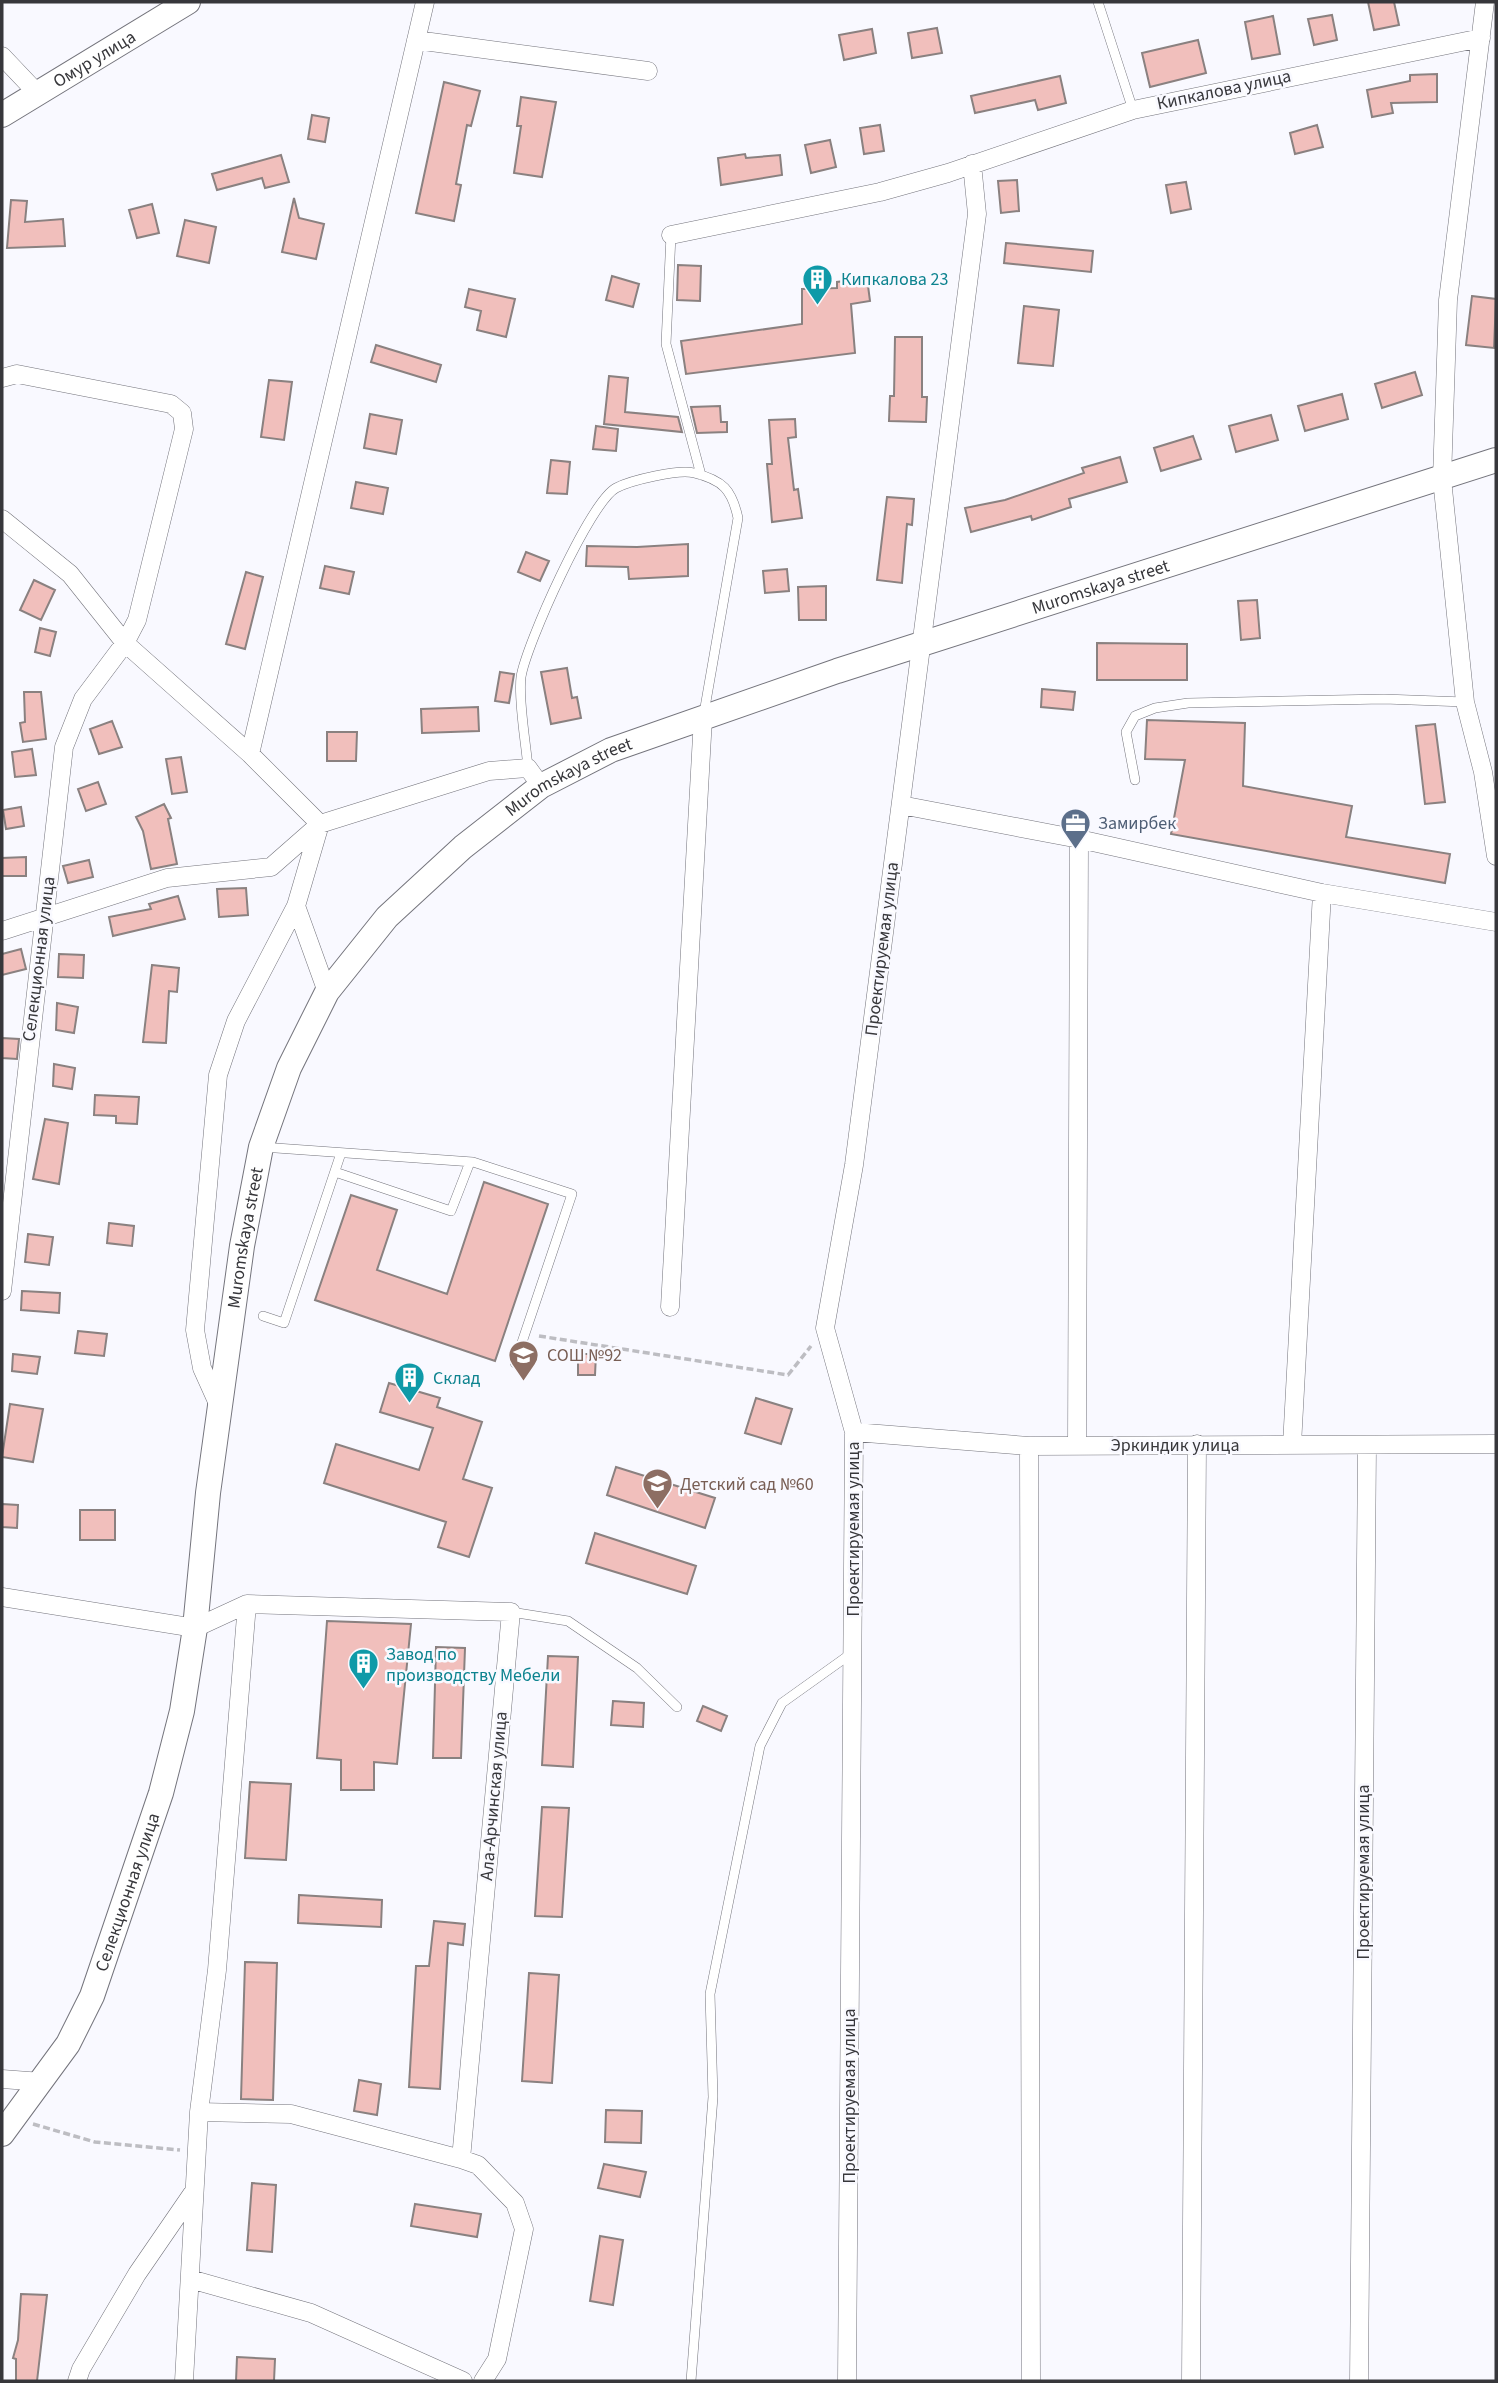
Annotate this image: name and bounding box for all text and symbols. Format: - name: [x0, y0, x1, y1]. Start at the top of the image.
- street label: Омур улица: [48, 24, 140, 94]
- street label: Кипкалова улица: [1155, 64, 1293, 116]
- building icon: Кипкалова 23: [801, 262, 835, 306]
- place label: Кипкалова 23: [841, 267, 948, 292]
- street label: Muromskaya street: [1029, 553, 1172, 620]
- street label: Muromskaya street: [500, 731, 635, 822]
- office icon: Замирбек: [1058, 806, 1092, 850]
- place label: Замирбек: [1098, 811, 1176, 836]
- street label: Проектируемая улица: [859, 861, 905, 1037]
- street label: Селекционная улица: [16, 875, 62, 1043]
- street label: Muromskaya street: [221, 1165, 269, 1310]
- school or university icon: СОШ №92: [507, 1338, 541, 1382]
- place label: СОШ №92: [547, 1343, 622, 1368]
- building icon: Склад: [393, 1361, 427, 1405]
- place label: Склад: [433, 1366, 481, 1391]
- street label: Эркиндик улица: [1111, 1433, 1239, 1458]
- street label: Проектируемая улица: [841, 1441, 866, 1617]
- school or university icon: Детский сад №60: [640, 1467, 674, 1511]
- place label: Детский сад №60: [680, 1472, 814, 1497]
- place label: Завод по производству Мебели: [386, 1642, 560, 1688]
- building icon: Завод по производству Мебели: [346, 1647, 380, 1691]
- street label: Ала-Арчинская улица: [474, 1710, 514, 1882]
- street label: Проектируемая улица: [1351, 1784, 1376, 1960]
- street label: Селекционная улица: [89, 1809, 166, 1975]
- street label: Проектируемая улица: [837, 2008, 862, 2184]

